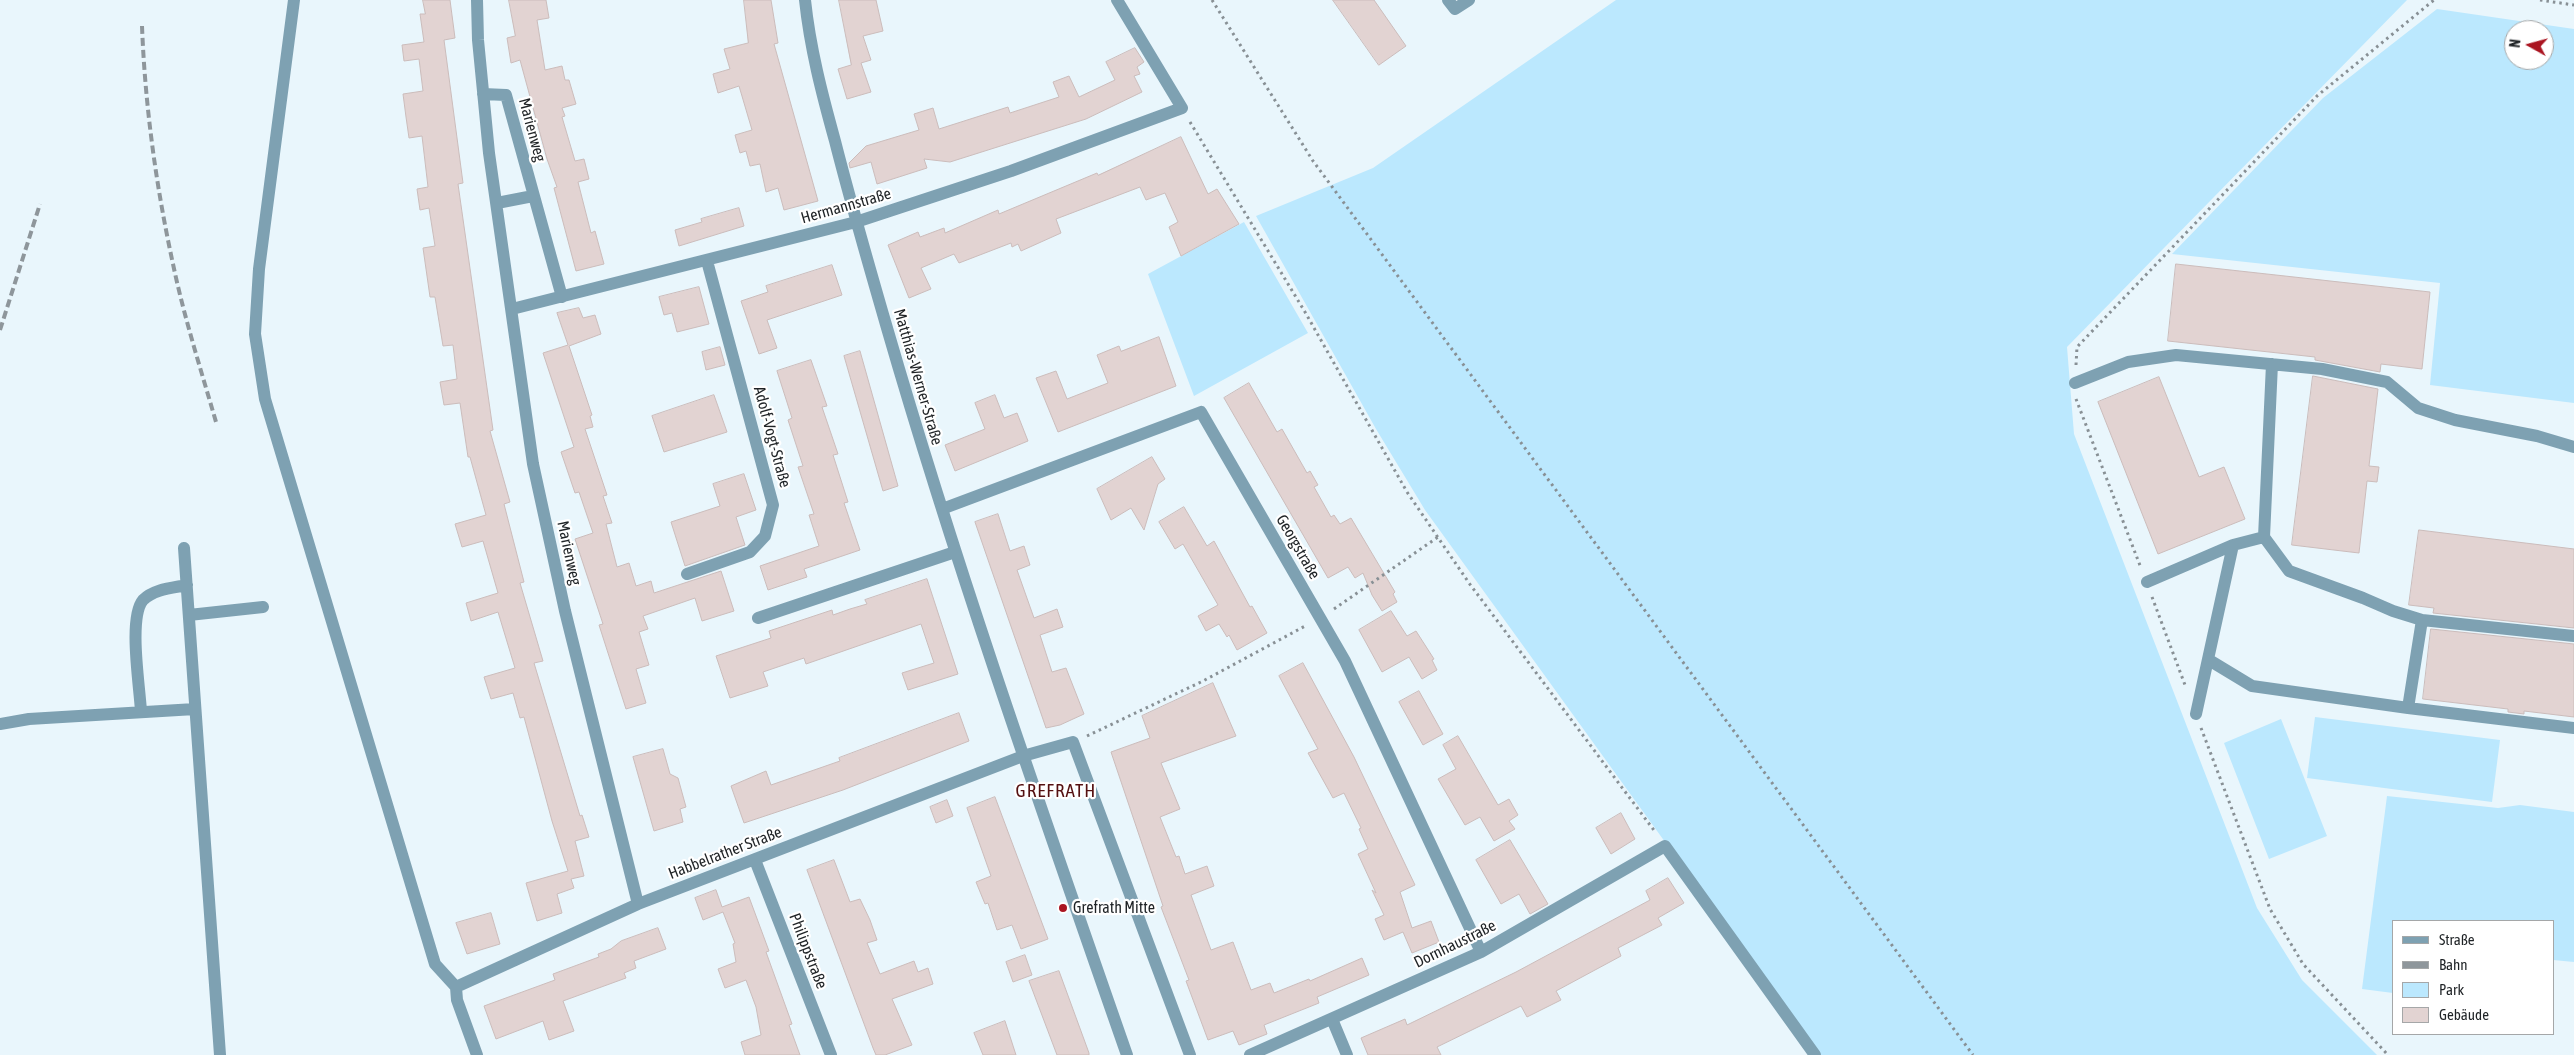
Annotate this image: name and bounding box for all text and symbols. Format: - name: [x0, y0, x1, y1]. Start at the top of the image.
- north arrow: [2504, 20, 2554, 70]
- text: N: [2507, 38, 2524, 48]
- street label: Marienweg: [514, 96, 550, 164]
- street label: Hermannstraße: [799, 184, 893, 228]
- street label: Matthias-Werner-Straße: [889, 307, 947, 447]
- street label: Adolf-Vogt-Straße: [749, 384, 795, 490]
- street label: Georgstraße: [1272, 511, 1324, 583]
- street label: Marienweg: [553, 519, 585, 587]
- district label: GREFRATH: [1015, 780, 1097, 802]
- street label: Habbelrather Straße: [666, 823, 784, 883]
- place label: Grefrath Mitte: [1073, 898, 1155, 918]
- marker: Grefrath Mitte: [1057, 902, 1069, 914]
- street label: Philippstraße: [785, 911, 831, 991]
- street label: Dornhaustraße: [1411, 916, 1499, 972]
- legend: [2392, 920, 2554, 1035]
- text: Straße: [2439, 931, 2475, 948]
- text: Bahn: [2439, 956, 2468, 973]
- text: Park: [2439, 981, 2464, 998]
- text: Gebäude: [2439, 1006, 2489, 1023]

